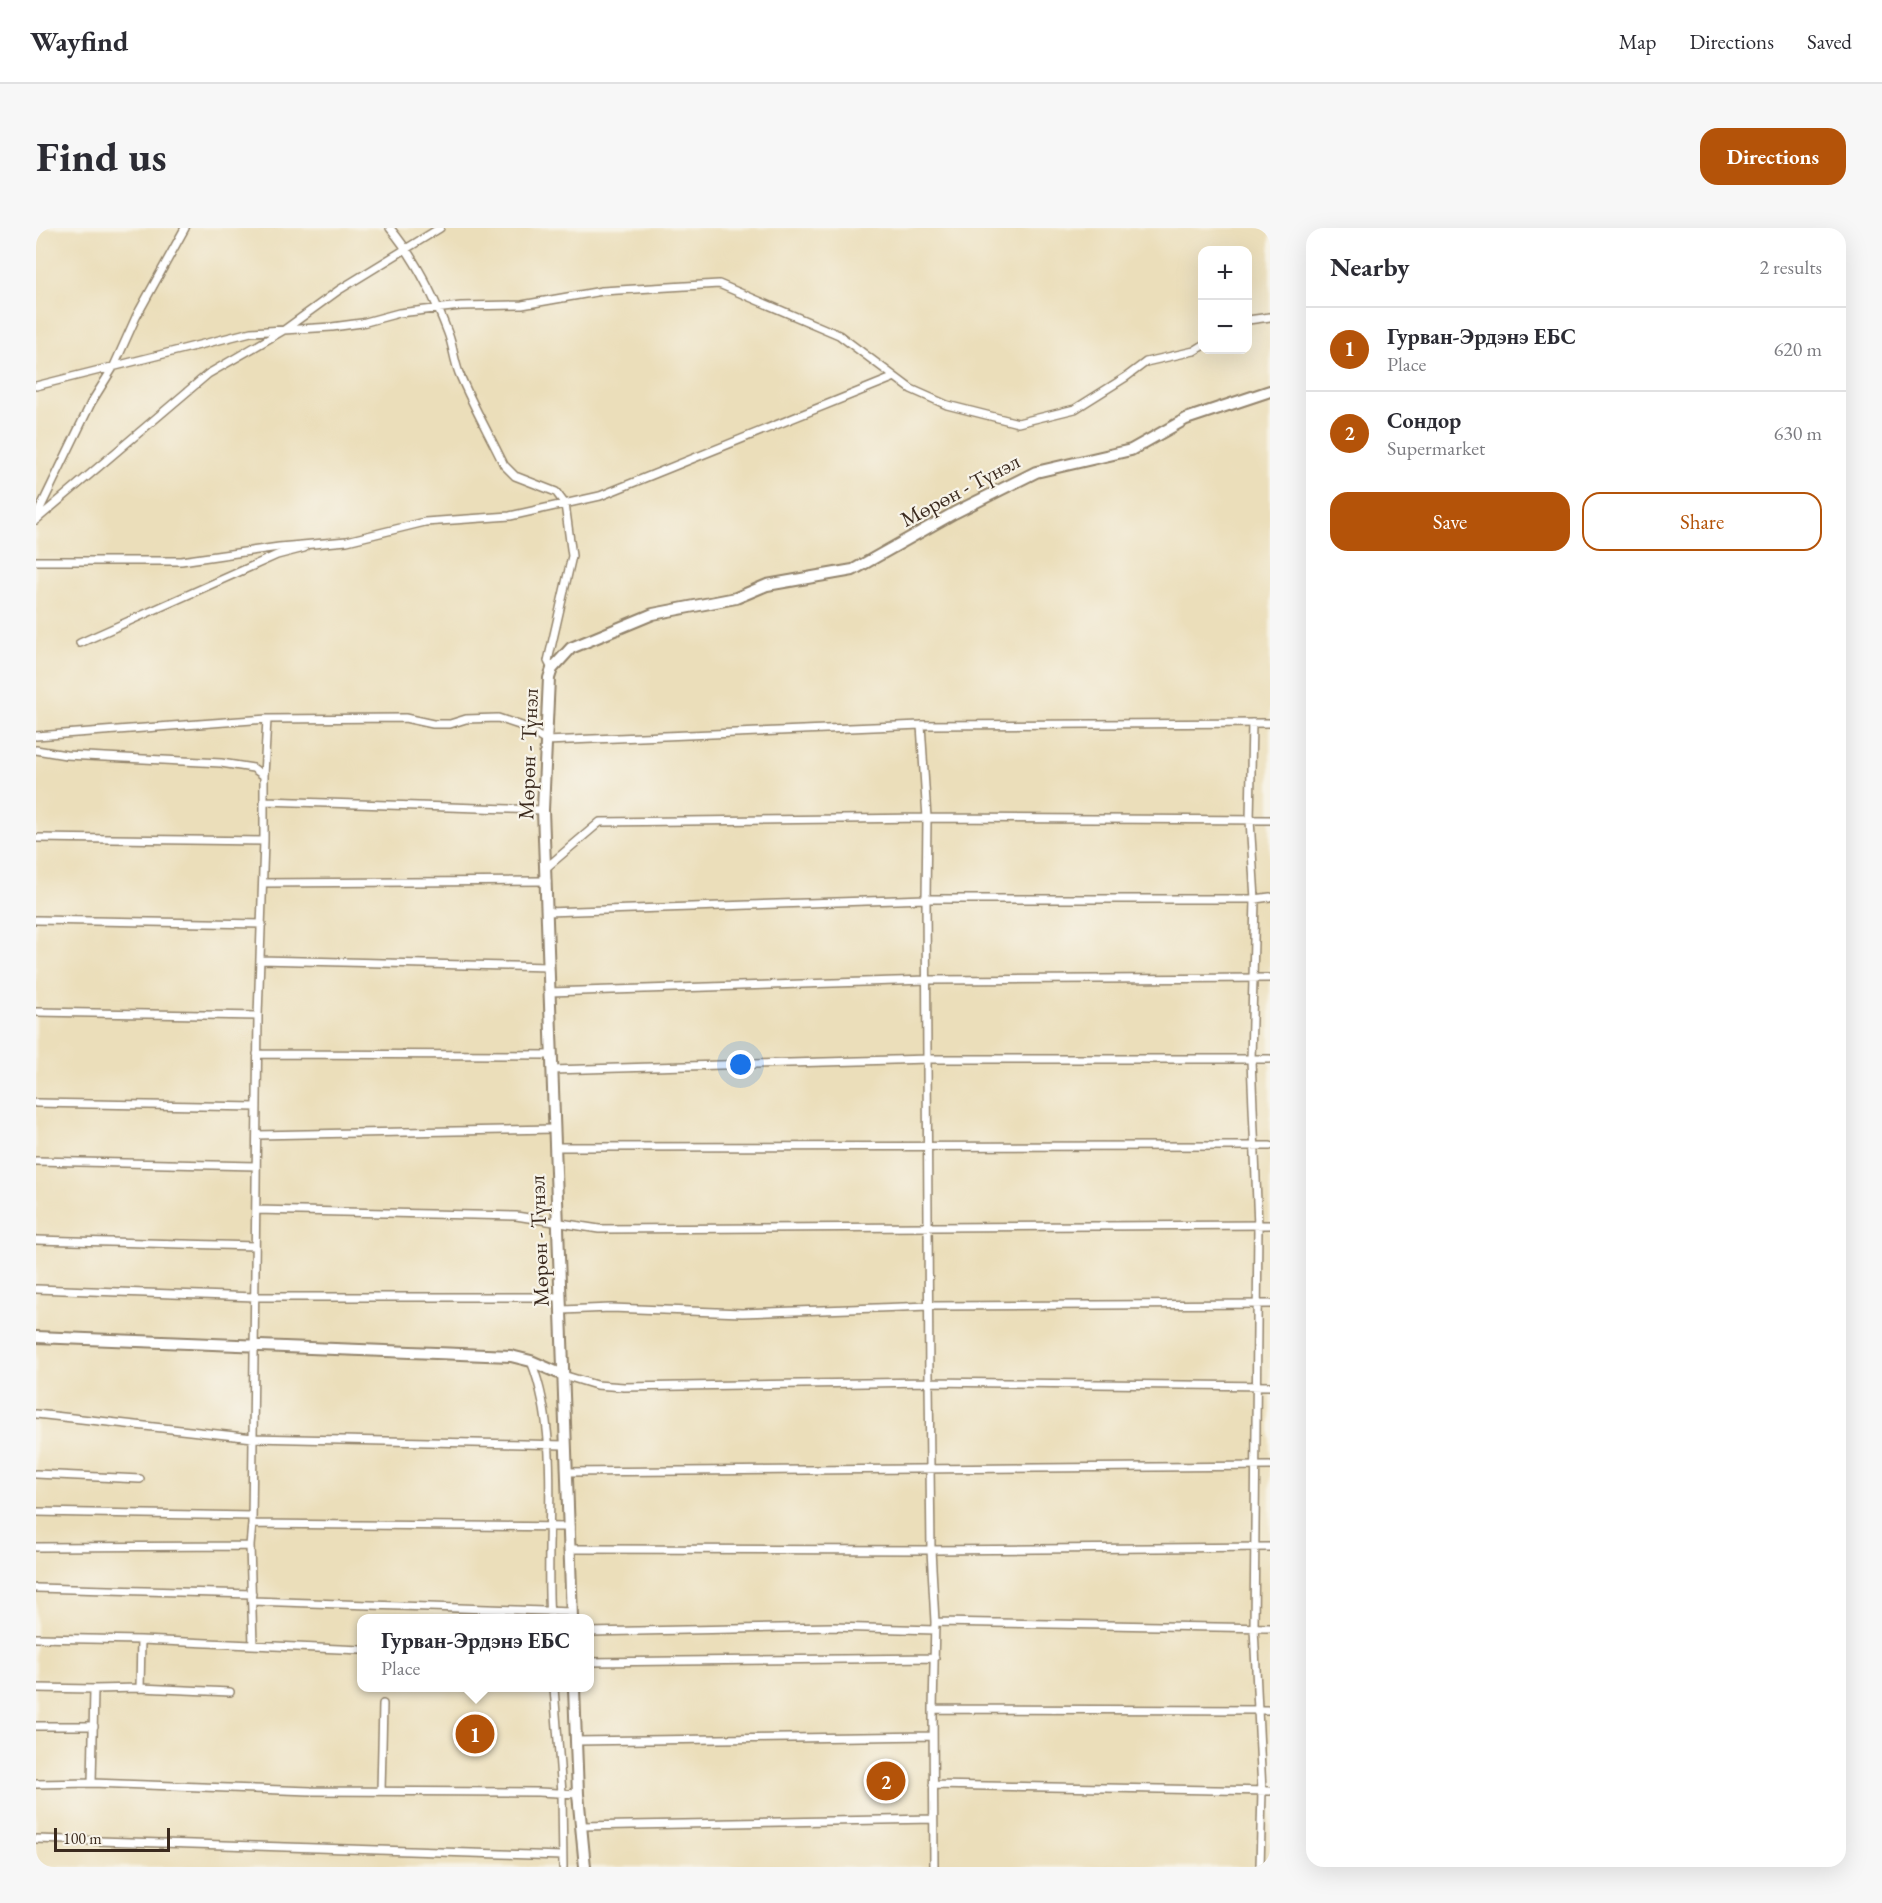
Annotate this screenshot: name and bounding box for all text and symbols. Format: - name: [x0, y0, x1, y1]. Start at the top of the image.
- text: Wayfind: [30, 23, 128, 59]
- text: Map: [1619, 28, 1656, 55]
- text: Directions: [1689, 28, 1774, 55]
- text: Saved: [1807, 28, 1852, 55]
- button: Directions: [1700, 128, 1846, 185]
- text: Find us: [36, 129, 167, 184]
- map controls: [1198, 246, 1252, 354]
- button: +: [1198, 246, 1252, 300]
- text: Nearby: [1330, 250, 1410, 284]
- text: 2 results: [1759, 254, 1822, 280]
- button: −: [1198, 300, 1252, 354]
- text: Гурван-Эрдэнэ ЕБС: [1387, 322, 1576, 351]
- text: 1: [1344, 336, 1355, 362]
- text: 620 m: [1774, 336, 1822, 362]
- text: Place: [1387, 351, 1426, 377]
- text: Сондор: [1387, 406, 1461, 435]
- text: 2: [1344, 420, 1355, 446]
- text: 630 m: [1774, 420, 1822, 446]
- text: Supermarket: [1387, 435, 1485, 461]
- street label: Мөрөн - Түнэл: [895, 446, 1025, 534]
- button: Save: [1330, 492, 1570, 551]
- button: Share: [1582, 492, 1822, 551]
- street label: Мөрөн - Түнэл: [511, 687, 545, 820]
- your location: [726, 1050, 755, 1079]
- street label: Мөрөн - Түнэл: [522, 1174, 556, 1307]
- popup: [357, 1614, 594, 1692]
- text: Гурван-Эрдэнэ ЕБС: [381, 1626, 570, 1655]
- text: Place: [381, 1655, 420, 1681]
- pin: 1: [456, 1712, 494, 1756]
- pin: 2: [866, 1758, 906, 1804]
- scale bar: [54, 1825, 170, 1852]
- text: 100 m: [63, 1828, 102, 1849]

